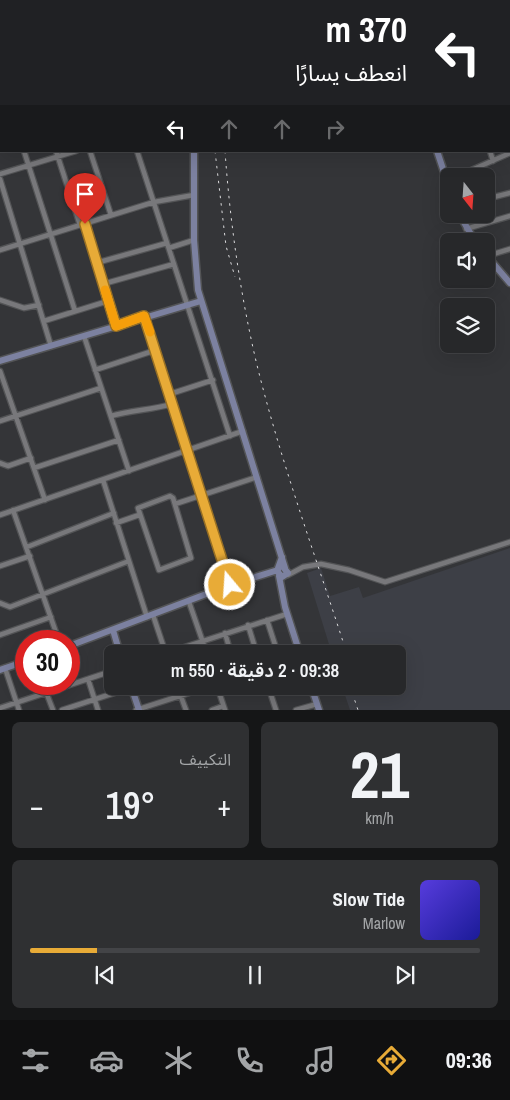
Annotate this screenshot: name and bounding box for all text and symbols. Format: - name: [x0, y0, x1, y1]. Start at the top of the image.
- text: 370 m: [326, 6, 407, 53]
- icon: left: [425, 20, 490, 85]
- text: انعطف يسارًا: [295, 58, 407, 88]
- icon: left: [162, 115, 190, 143]
- icon: ahead: [215, 115, 243, 143]
- icon: ahead: [268, 115, 296, 143]
- icon: right: [321, 115, 349, 143]
- north arrow: [440, 168, 495, 222]
- map controls: [440, 168, 495, 353]
- pin: [64, 173, 106, 224]
- icon: arrive: [71, 180, 99, 208]
- button: sound: [440, 233, 495, 288]
- button: layers: [440, 298, 495, 353]
- position arrow: [203, 558, 255, 610]
- speed limit sign: 30: [15, 630, 80, 695]
- text: 09:38 · 2 دقيقة · 550 m: [171, 657, 339, 683]
- text: 21: [350, 731, 409, 818]
- text: التكييف: [179, 748, 231, 770]
- text: 19°: [106, 780, 155, 831]
- text: −: [30, 787, 43, 825]
- text: +: [218, 787, 231, 825]
- text: km/h: [365, 807, 394, 829]
- text: Slow Tide: [333, 886, 405, 912]
- text: Marlow: [363, 912, 405, 934]
- icon: previous: [91, 961, 119, 989]
- icon: pause: [241, 961, 269, 989]
- icon: next: [391, 961, 419, 989]
- icon: filters: [18, 1043, 53, 1078]
- icon: car: [89, 1043, 124, 1078]
- icon: climate: [161, 1043, 196, 1078]
- icon: phone: [232, 1043, 267, 1078]
- icon: music: [303, 1043, 338, 1078]
- icon: directions: [374, 1043, 409, 1078]
- text: 09:36: [446, 1045, 492, 1075]

